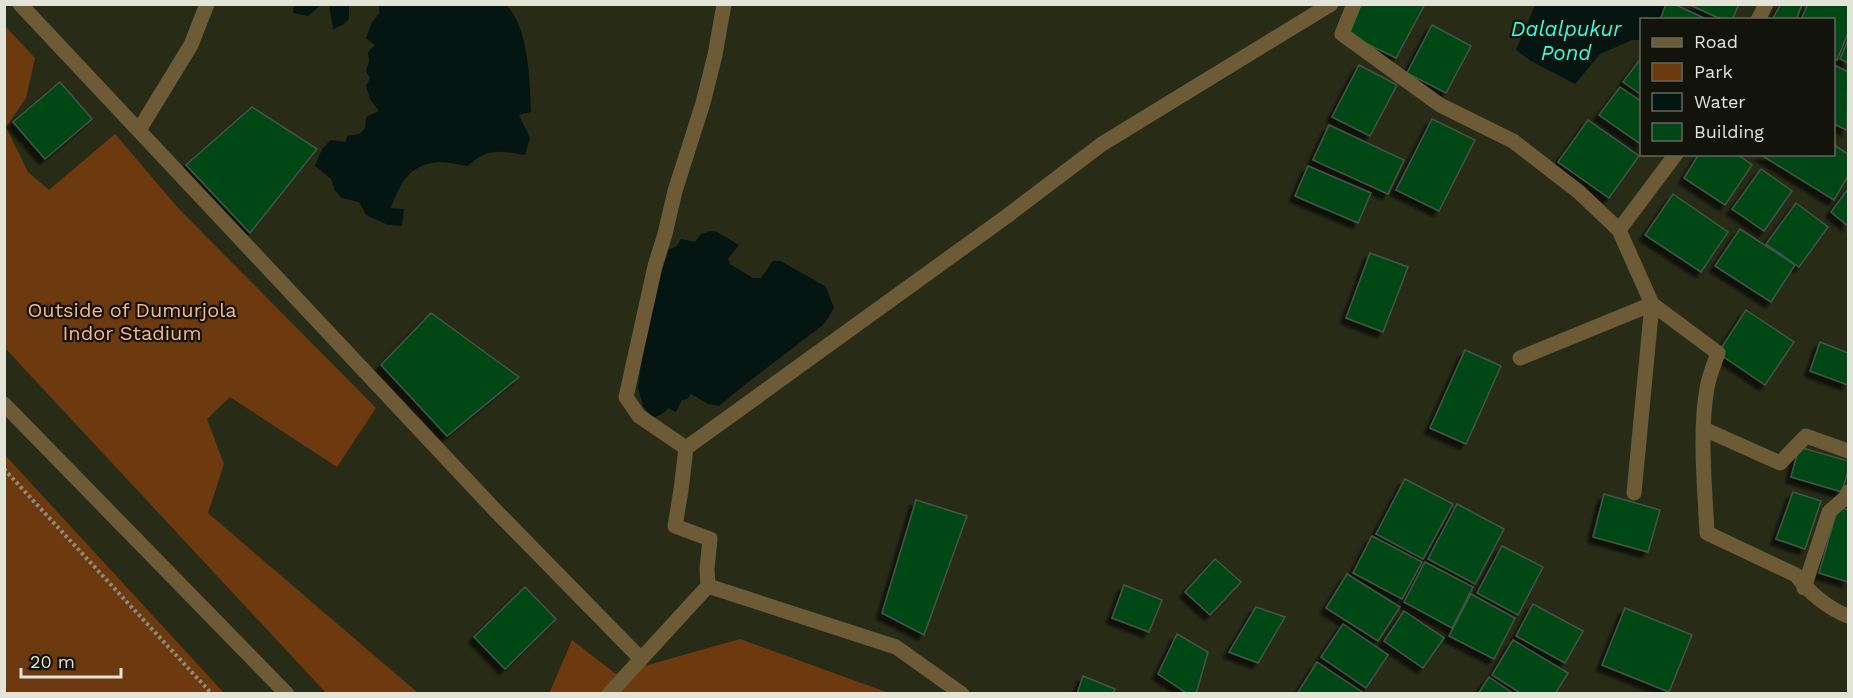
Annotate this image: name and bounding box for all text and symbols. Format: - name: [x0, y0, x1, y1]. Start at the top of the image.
- water label: Dalalpukur Pond: [1511, 16, 1622, 65]
- legend: [1640, 18, 1835, 156]
- text: Road: [1694, 31, 1738, 52]
- text: Park: [1694, 61, 1733, 82]
- text: Water: [1694, 91, 1746, 112]
- text: Building: [1694, 121, 1764, 142]
- park label: Outside of Dumurjola Indor Stadium: [27, 298, 237, 345]
- scale bar: [21, 641, 122, 679]
- text: 20 m: [30, 651, 75, 672]

